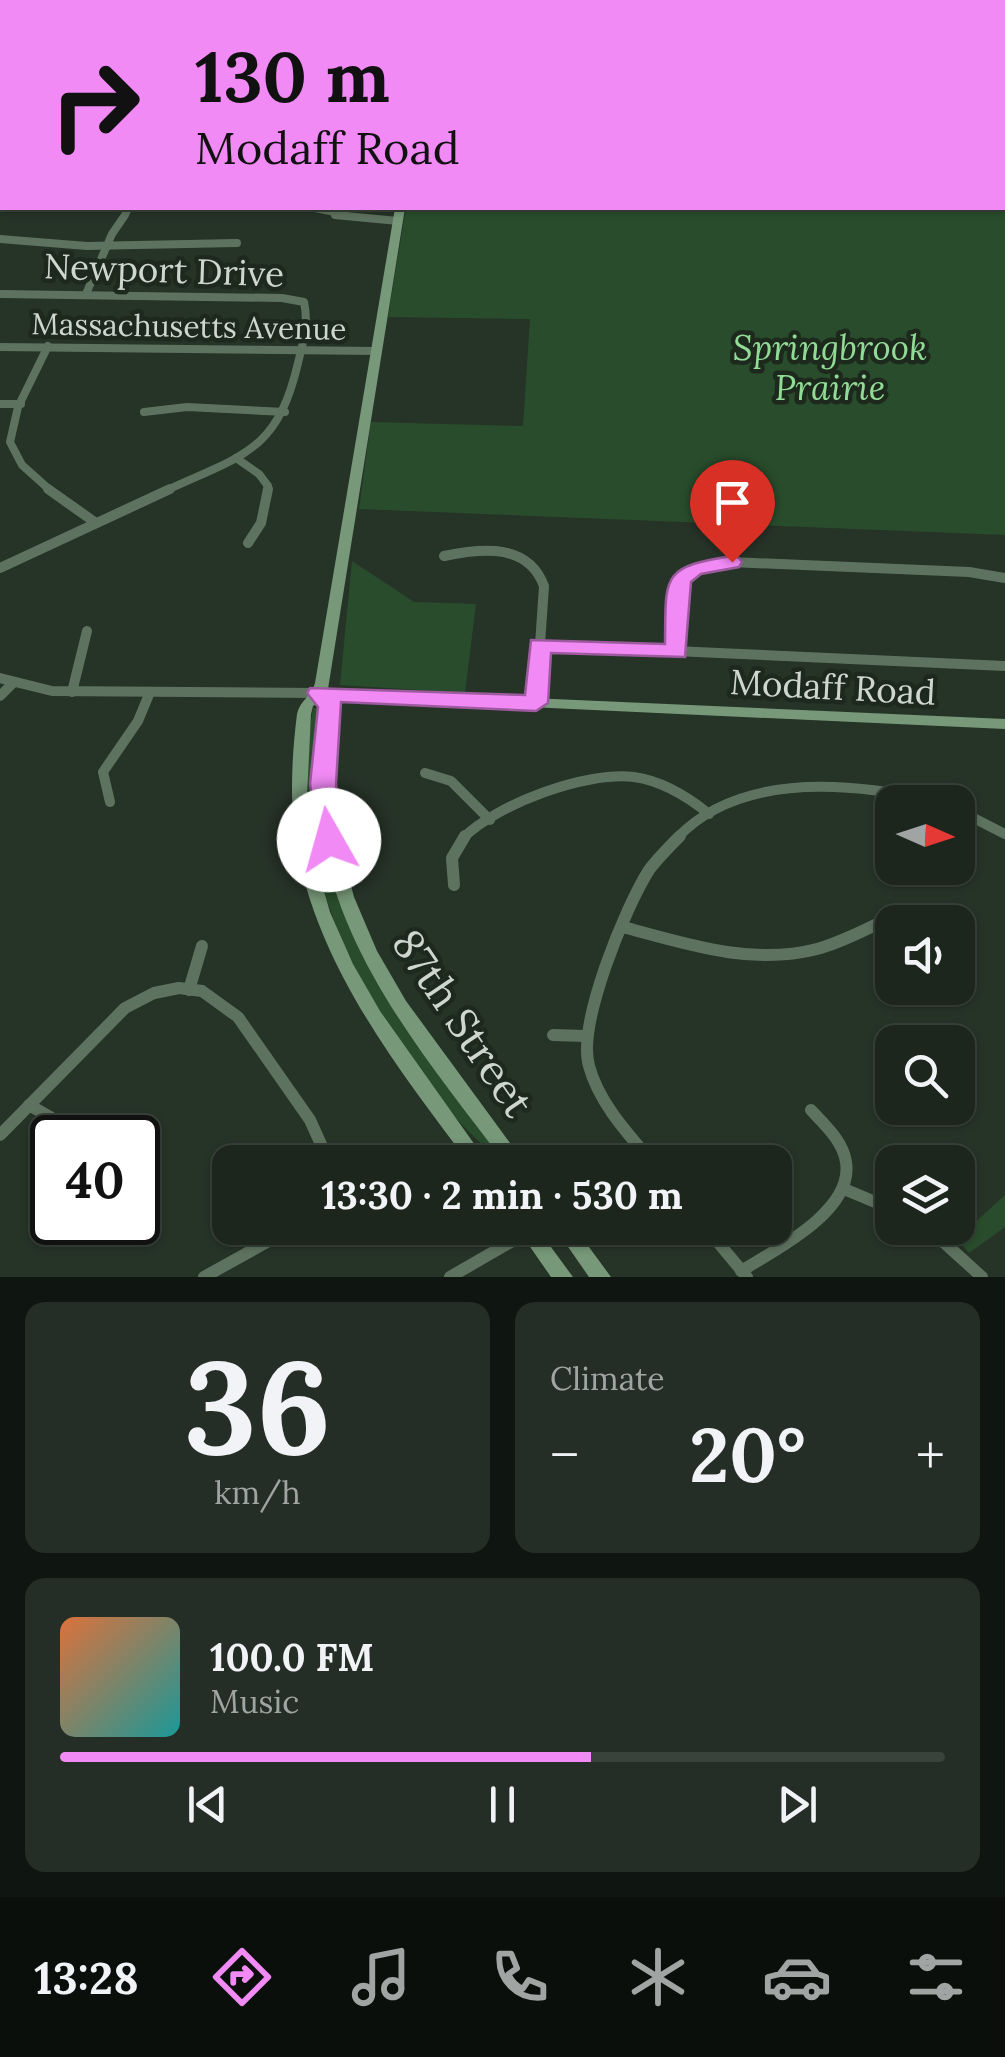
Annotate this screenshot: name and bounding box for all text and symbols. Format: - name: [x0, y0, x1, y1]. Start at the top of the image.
- text: 130 m: [195, 32, 390, 121]
- icon: right: [30, 40, 160, 170]
- text: Modaff Road: [195, 119, 460, 176]
- street label: Newport Drive: [43, 243, 285, 297]
- street label: Massachusetts Avenue: [31, 304, 347, 348]
- park label: Springbrook Prairie: [733, 325, 927, 410]
- pin: [690, 460, 775, 563]
- icon: arrive: [705, 475, 760, 530]
- street label: Modaff Road: [729, 659, 937, 715]
- north arrow: [875, 785, 975, 885]
- map controls: [875, 785, 975, 1245]
- position arrow: [277, 788, 381, 892]
- button: sound: [875, 905, 975, 1005]
- street label: 87th Street: [381, 919, 546, 1128]
- button: search: [875, 1025, 975, 1125]
- speed limit sign: 40: [30, 1115, 160, 1245]
- button: layers: [875, 1145, 975, 1245]
- text: 13:30 · 2 min · 530 m: [321, 1171, 683, 1219]
- text: 36: [184, 1323, 331, 1490]
- text: Climate: [550, 1358, 665, 1399]
- text: 20°: [689, 1407, 806, 1503]
- text: −: [550, 1420, 579, 1490]
- text: +: [916, 1420, 945, 1490]
- text: km/h: [214, 1472, 301, 1513]
- text: 100.0 FM: [210, 1633, 374, 1681]
- text: Music: [210, 1681, 299, 1722]
- icon: previous: [180, 1777, 235, 1832]
- icon: pause: [475, 1777, 530, 1832]
- icon: next: [770, 1777, 825, 1832]
- icon: directions: [207, 1942, 277, 2012]
- icon: music: [346, 1942, 416, 2012]
- icon: phone: [485, 1942, 555, 2012]
- icon: climate: [623, 1942, 693, 2012]
- icon: car: [762, 1942, 832, 2012]
- icon: filters: [901, 1942, 971, 2012]
- text: 13:28: [34, 1949, 139, 2006]

